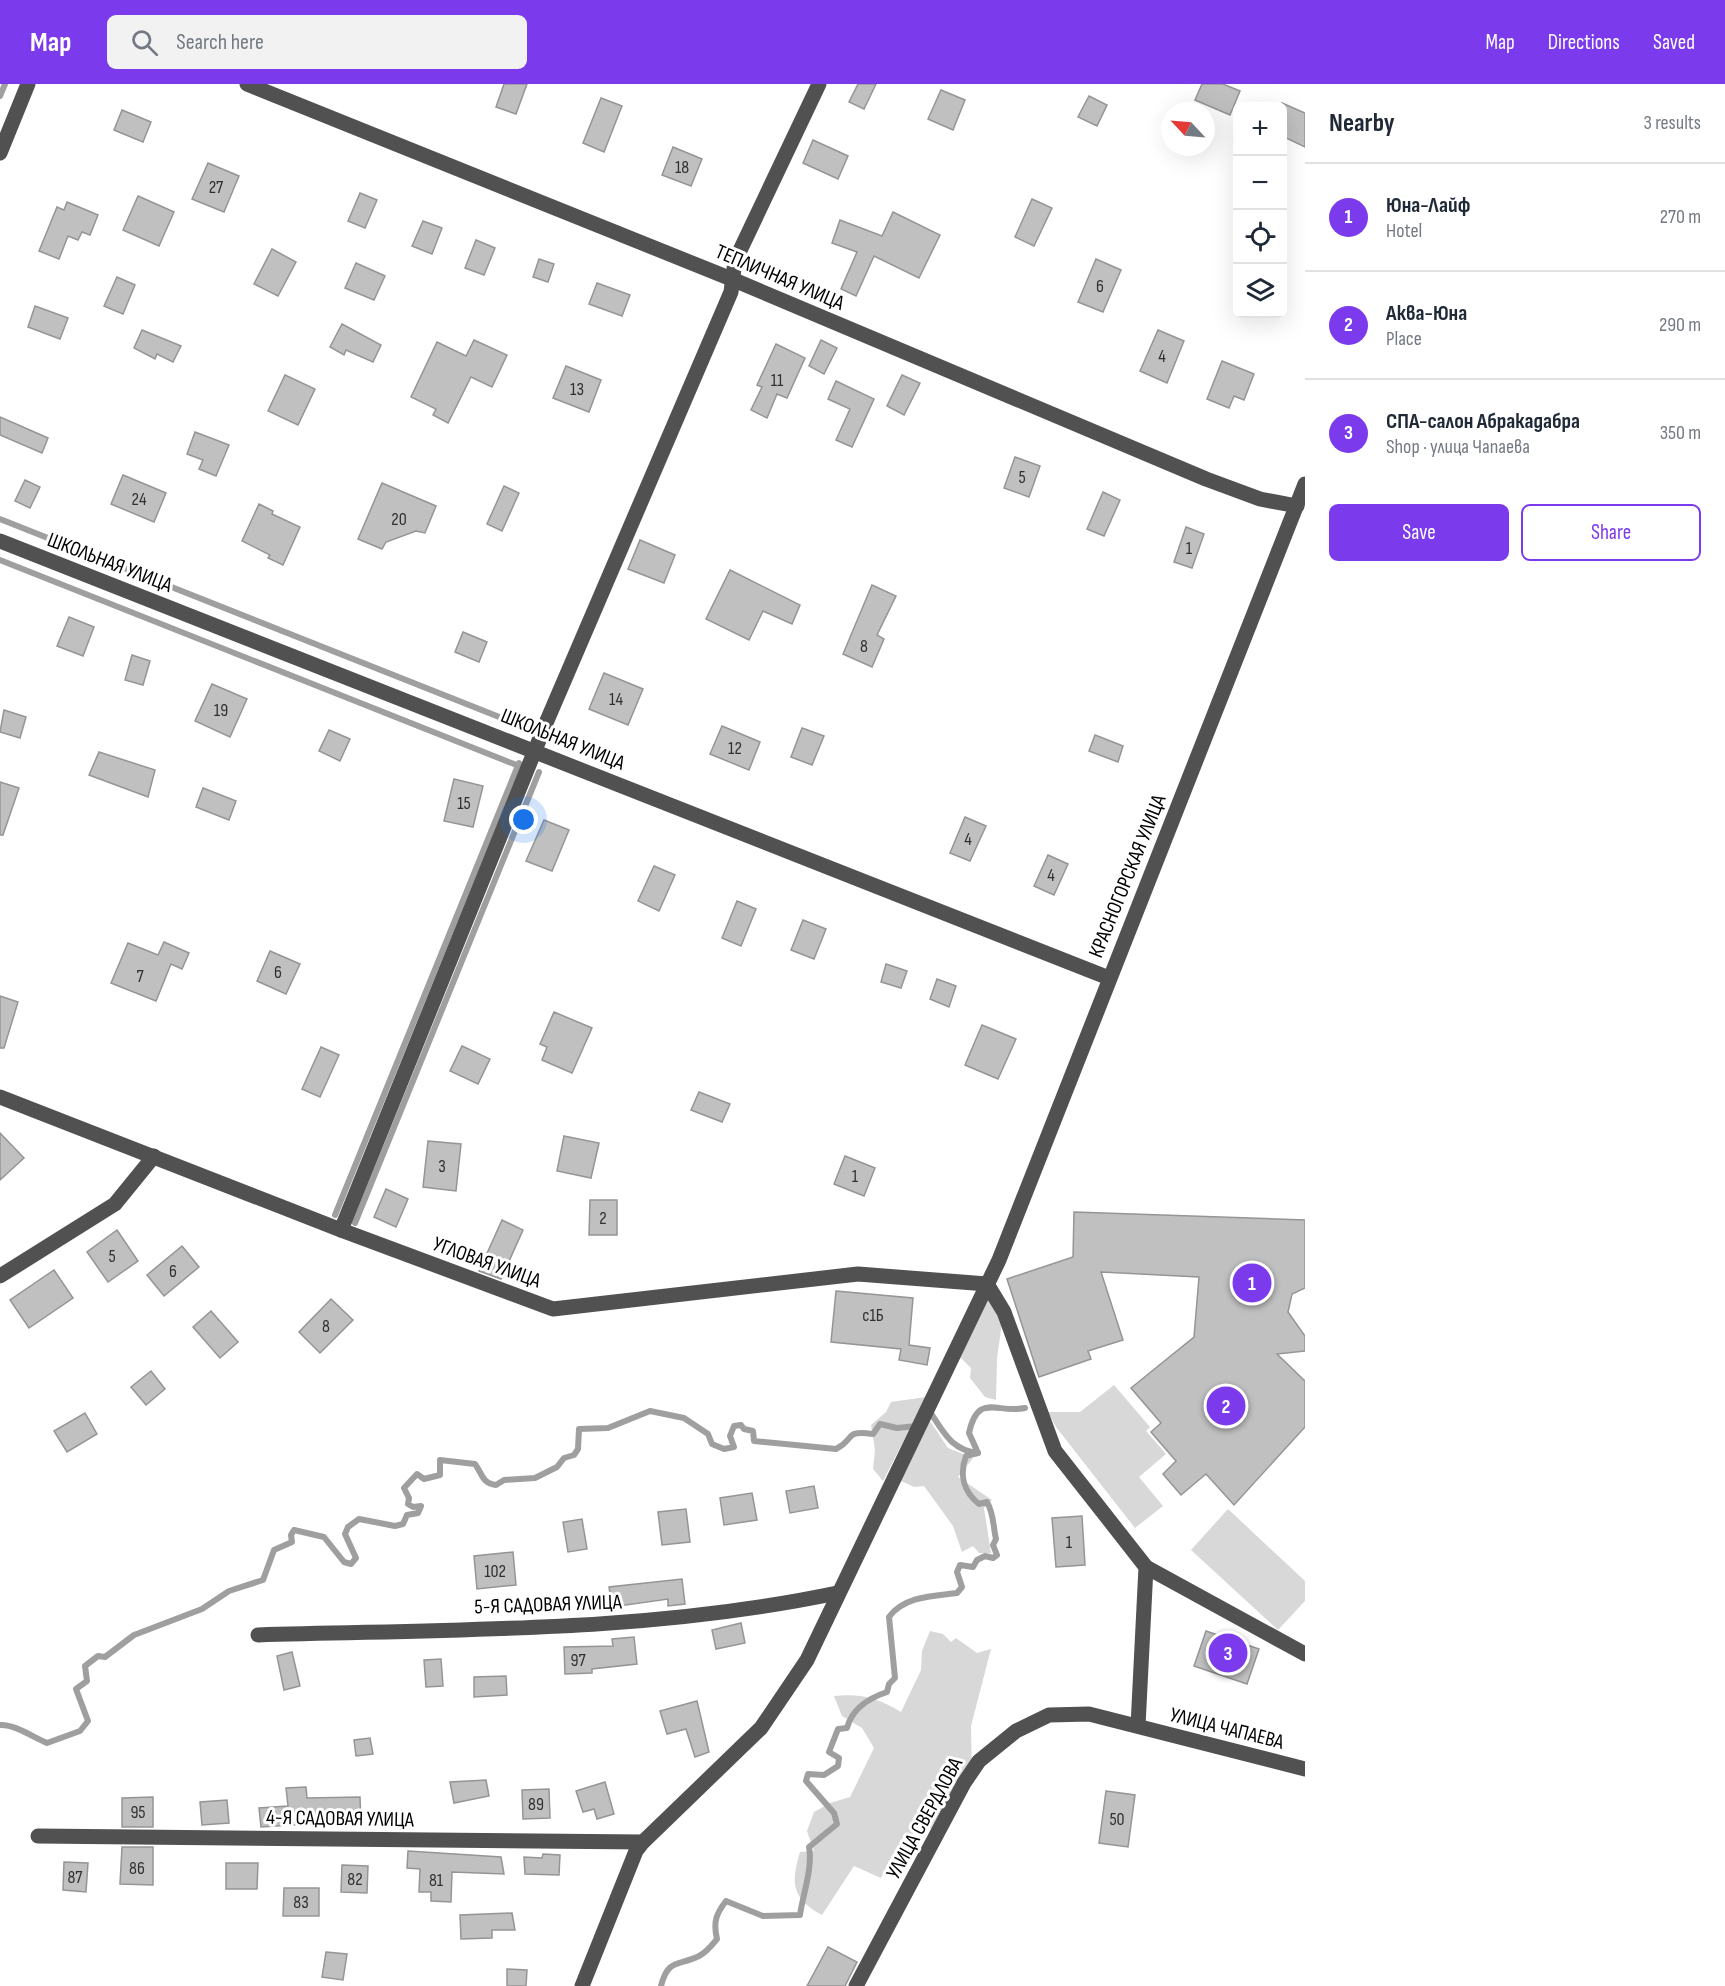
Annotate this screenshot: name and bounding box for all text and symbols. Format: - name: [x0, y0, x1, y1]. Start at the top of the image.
- search box: [107, 15, 527, 69]
- text: Map: [30, 26, 71, 59]
- icon: search: [128, 26, 161, 59]
- text: Search here: [176, 29, 264, 56]
- text: Map: [1485, 30, 1515, 55]
- text: Directions: [1548, 30, 1620, 55]
- text: Saved: [1653, 30, 1695, 55]
- north arrow: [1161, 102, 1215, 156]
- map controls: [1233, 102, 1287, 318]
- button: +: [1233, 102, 1287, 156]
- text: Nearby: [1329, 108, 1395, 139]
- text: 3 results: [1644, 111, 1701, 135]
- button: −: [1233, 156, 1287, 210]
- house number: 18: [675, 157, 689, 178]
- house number: 27: [209, 177, 224, 198]
- text: Юна-Лайф: [1386, 192, 1470, 219]
- text: 1: [1345, 205, 1352, 229]
- text: 270 m: [1660, 205, 1701, 229]
- button: locate: [1233, 210, 1287, 264]
- text: Hotel: [1386, 219, 1422, 243]
- street label: ТЕПЛИЧНАЯ УЛИЦА: [712, 239, 849, 316]
- button: layers: [1233, 264, 1287, 318]
- house number: 6: [1096, 276, 1104, 297]
- text: Аква-Юна: [1386, 300, 1467, 327]
- text: 2: [1344, 313, 1353, 337]
- text: 290 m: [1659, 313, 1701, 337]
- text: Place: [1386, 327, 1422, 351]
- house number: 4: [1158, 346, 1166, 367]
- house number: 11: [771, 370, 784, 391]
- house number: 13: [570, 379, 584, 400]
- text: СПА-салон Абракадабра: [1386, 408, 1580, 435]
- text: 3: [1344, 421, 1353, 445]
- text: 350 m: [1660, 421, 1701, 445]
- text: Shop · улица Чапаева: [1386, 435, 1530, 459]
- house number: 5: [1018, 467, 1026, 488]
- house number: 24: [132, 489, 147, 510]
- button: Save: [1329, 504, 1509, 561]
- button: Share: [1521, 504, 1701, 561]
- house number: 20: [391, 509, 407, 530]
- street label: ШКОЛЬНАЯ УЛИЦА: [44, 527, 177, 598]
- house number: 1: [1186, 538, 1193, 559]
- house number: 8: [860, 636, 868, 657]
- house number: 14: [609, 689, 623, 710]
- house number: 19: [214, 700, 228, 721]
- street label: ШКОЛЬНАЯ УЛИЦА: [497, 703, 629, 776]
- house number: 12: [728, 738, 742, 759]
- street label: КРАСНОГОРСКАЯ УЛИЦА: [1083, 790, 1172, 961]
- house number: 15: [457, 793, 471, 814]
- your location: [509, 805, 538, 834]
- house number: 4: [964, 829, 972, 850]
- house number: 4: [1047, 865, 1055, 886]
- house number: 6: [274, 962, 282, 983]
- house number: 7: [136, 966, 144, 987]
- house number: 3: [438, 1156, 446, 1177]
- house number: 1: [852, 1166, 859, 1187]
- house number: 2: [599, 1208, 607, 1229]
- street label: УГЛОВАЯ УЛИЦА: [429, 1231, 545, 1294]
- house number: 5: [108, 1246, 116, 1267]
- pin: 1: [1232, 1260, 1272, 1306]
- house number: 6: [169, 1261, 177, 1282]
- house number: с1Б: [862, 1305, 884, 1326]
- house number: 8: [322, 1316, 330, 1337]
- pin: 2: [1206, 1384, 1246, 1428]
- house number: 1: [1066, 1532, 1073, 1553]
- house number: 102: [484, 1561, 506, 1582]
- street label: 5-Я САДОВАЯ УЛИЦА: [474, 1589, 623, 1620]
- pin: 3: [1208, 1630, 1248, 1676]
- house number: 97: [570, 1650, 586, 1671]
- street label: УЛИЦА ЧАПАЕВА: [1167, 1702, 1287, 1755]
- street label: УЛИЦА СВЕРДЛОВА: [881, 1752, 969, 1883]
- house number: 89: [528, 1794, 544, 1815]
- house number: 95: [130, 1802, 146, 1823]
- street label: 4-Я САДОВАЯ УЛИЦА: [266, 1805, 415, 1832]
- house number: 50: [1109, 1809, 1125, 1830]
- house number: 86: [129, 1858, 145, 1879]
- house number: 87: [67, 1867, 83, 1888]
- house number: 82: [347, 1869, 363, 1890]
- house number: 81: [429, 1870, 444, 1891]
- house number: 83: [293, 1892, 309, 1913]

